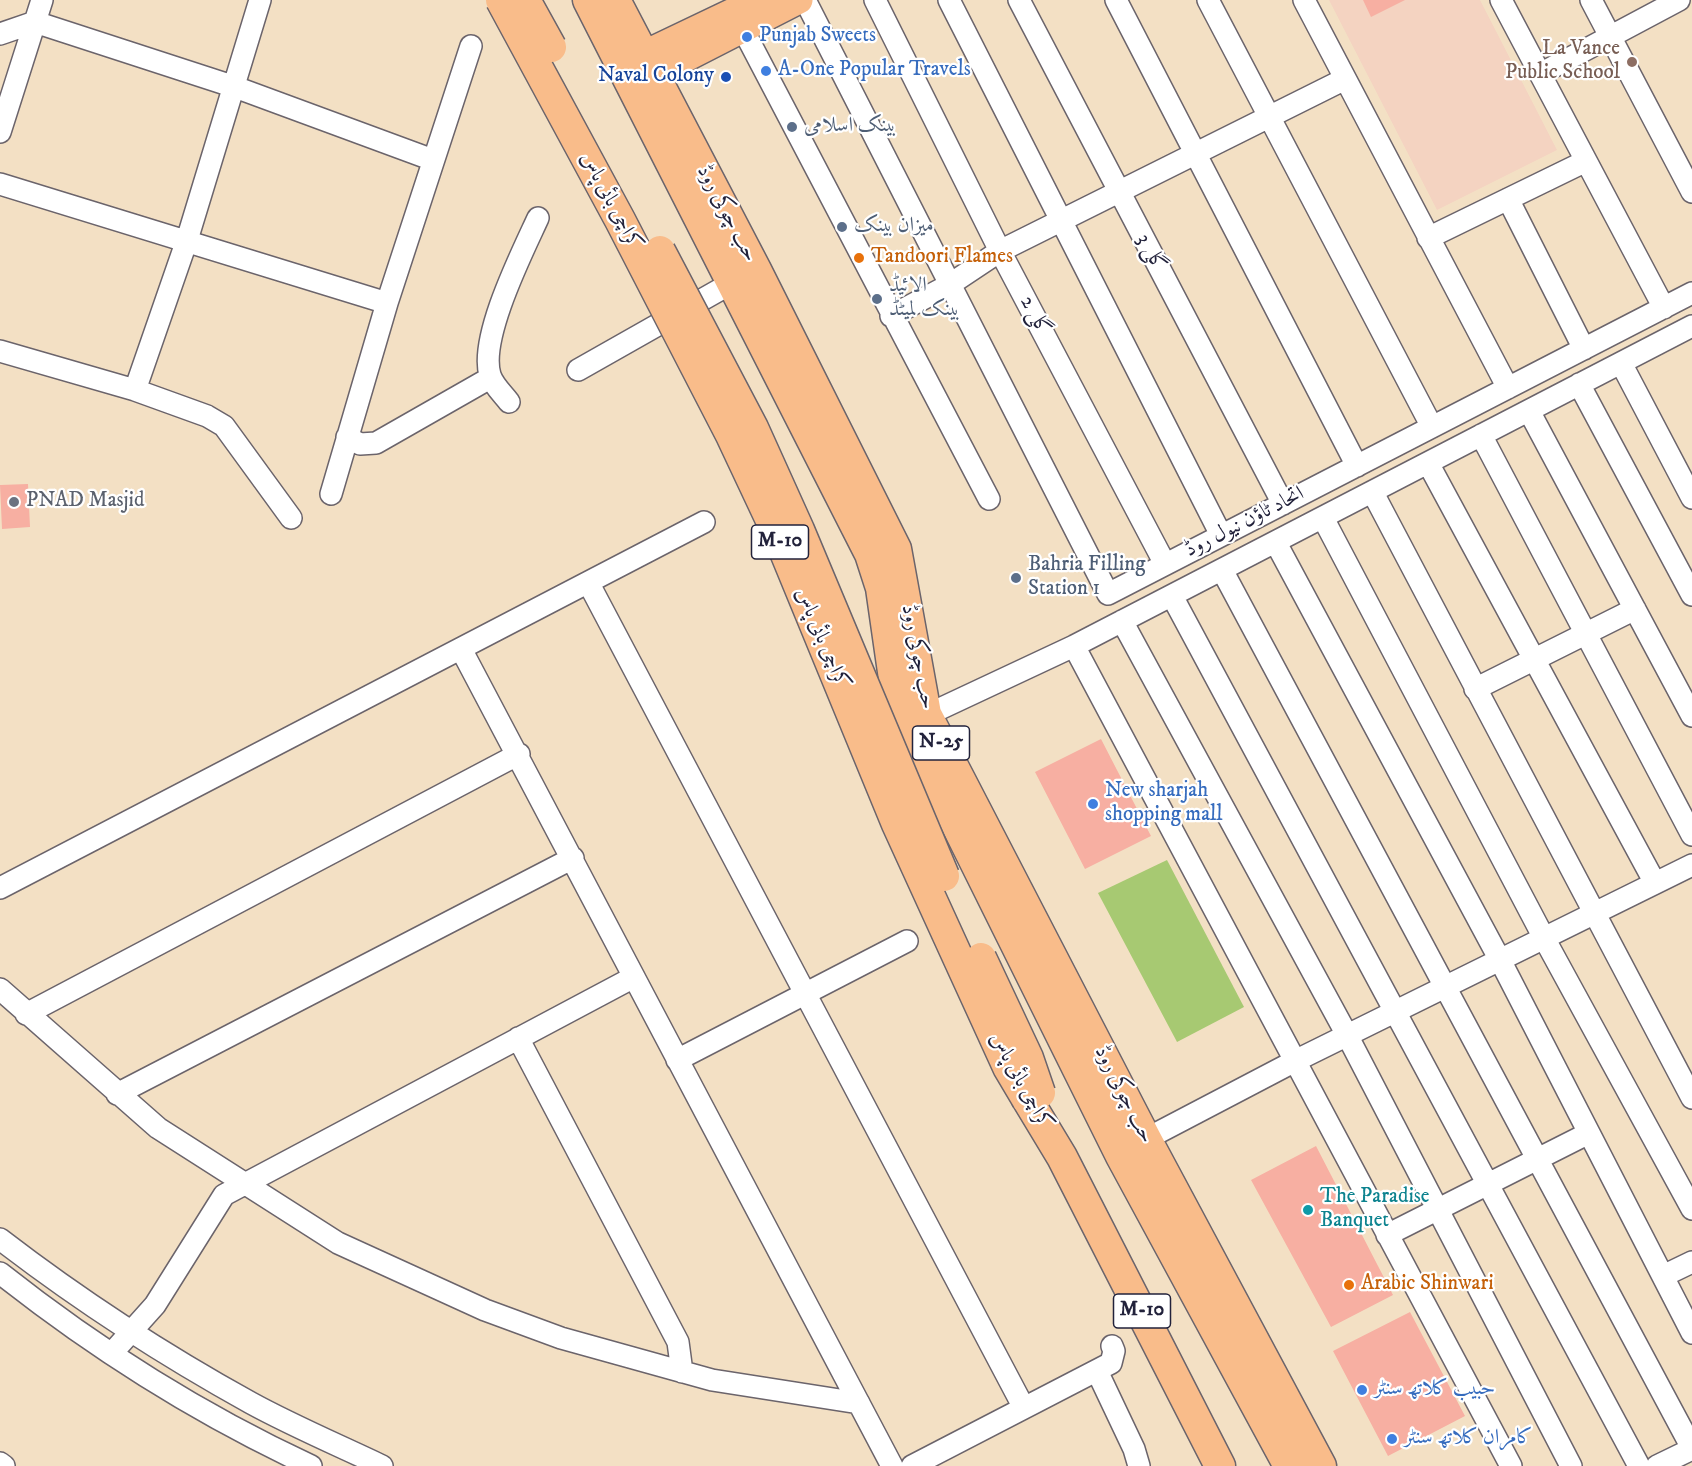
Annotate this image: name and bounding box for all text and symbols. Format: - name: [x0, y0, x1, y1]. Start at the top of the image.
- place label: Punjab Sweets: [759, 24, 876, 50]
- marker: Punjab Sweets: [740, 30, 754, 44]
- place label: La Vance Public School: [1505, 37, 1620, 87]
- marker: La Vance Public School: [1625, 55, 1639, 69]
- place label: A-One Popular Travels: [778, 58, 971, 84]
- place label: Naval Colony: [598, 64, 714, 90]
- marker: A-One Popular Travels: [759, 64, 773, 78]
- marker: Naval Colony: [719, 70, 733, 84]
- place label: بینک اسلامی: [804, 114, 897, 140]
- marker: بینک اسلامی: [785, 120, 799, 134]
- street label: کراچی بائی پاس: [574, 148, 646, 256]
- street label: حب چوکی روڈ: [690, 161, 762, 267]
- place label: میزان بینک: [854, 214, 934, 240]
- marker: میزان بینک: [835, 220, 849, 234]
- street label: گلی 3: [1130, 230, 1170, 276]
- place label: Tandoori Flames: [871, 245, 1013, 271]
- marker: Tandoori Flames: [852, 251, 866, 265]
- place label: الائیڈ بینک لمیٹڈ: [889, 274, 960, 324]
- marker: الائیڈ بینک لمیٹڈ: [870, 292, 884, 306]
- street label: گلی 2: [1013, 292, 1055, 340]
- street label: اتحاد ٹاؤن نیول روڈ: [1181, 482, 1309, 564]
- place label: PNAD Masjid: [26, 489, 145, 515]
- marker: PNAD Masjid: [7, 495, 21, 509]
- road number: M-10: [752, 525, 808, 559]
- place label: Bahria Filling Station 1: [1028, 553, 1145, 603]
- marker: Bahria Filling Station 1: [1009, 571, 1023, 585]
- street label: کراچی بائی پاس: [788, 584, 854, 694]
- street label: حب چوکی روڈ: [895, 603, 939, 711]
- road number: N-25: [912, 726, 970, 760]
- place label: New sharjah shopping mall: [1105, 779, 1223, 829]
- marker: New sharjah shopping mall: [1086, 797, 1100, 811]
- street label: کراچی بائی پاس: [983, 1029, 1057, 1135]
- street label: حب چوکی روڈ: [1088, 1042, 1158, 1148]
- place label: The Paradise Banquet: [1320, 1185, 1430, 1235]
- marker: The Paradise Banquet: [1301, 1203, 1315, 1217]
- place label: Arabic Shinwari: [1361, 1272, 1494, 1298]
- marker: Arabic Shinwari: [1342, 1278, 1356, 1292]
- road number: M-10: [1114, 1294, 1170, 1328]
- place label: حبیب کلاتھ سنٹر: [1374, 1377, 1495, 1403]
- marker: حبیب کلاتھ سنٹر: [1355, 1383, 1369, 1397]
- place label: کامران کلاتھ سنٹر: [1404, 1426, 1533, 1452]
- marker: کامران کلاتھ سنٹر: [1385, 1432, 1399, 1446]

